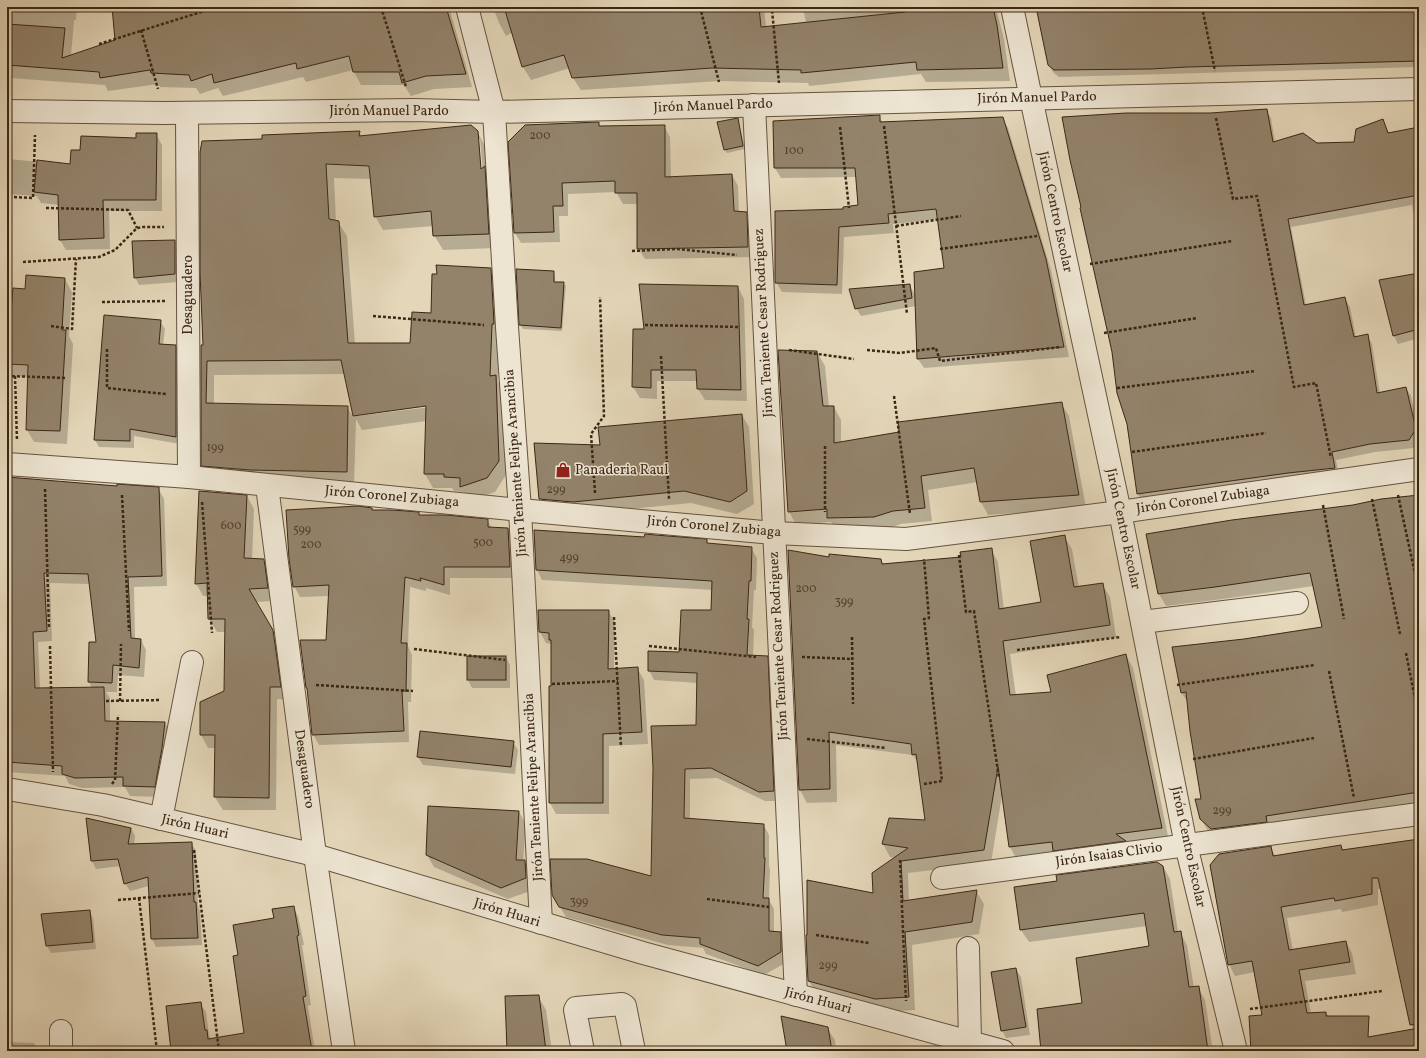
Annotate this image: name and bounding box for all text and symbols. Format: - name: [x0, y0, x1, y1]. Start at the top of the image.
- street label: Jirón Manuel Pardo: [977, 87, 1097, 109]
- street label: Jirón Manuel Pardo: [653, 94, 773, 118]
- street label: Jirón Manuel Pardo: [329, 102, 449, 121]
- house number: 200: [530, 128, 551, 144]
- house number: 100: [784, 143, 804, 159]
- street label: Jirón Centro Escolar: [1033, 150, 1077, 274]
- street label: Jirón Teniente Cesar Rodriguez: [750, 228, 778, 418]
- street label: Desaguadero: [179, 255, 198, 335]
- street label: Jirón Teniente Felipe Arancibia: [500, 368, 532, 558]
- house number: 199: [206, 440, 224, 456]
- shop icon: Panaderia Raul: [554, 461, 572, 479]
- place label: Panaderia Raul: [575, 461, 668, 480]
- street label: Jirón Centro Escolar: [1101, 467, 1145, 591]
- street label: Jirón Coronel Zubiaga: [1135, 481, 1271, 519]
- street label: Jirón Coronel Zubiaga: [324, 482, 460, 512]
- house number: 299: [547, 482, 565, 498]
- street label: Jirón Coronel Zubiaga: [646, 512, 782, 542]
- house number: 600: [221, 518, 241, 534]
- house number: 599: [293, 522, 311, 538]
- house number: 500: [473, 535, 493, 551]
- house number: 200: [301, 537, 322, 553]
- house number: 499: [559, 550, 579, 566]
- street label: Jirón Teniente Cesar Rodriguez: [765, 551, 793, 741]
- house number: 200: [796, 581, 817, 597]
- house number: 399: [835, 594, 853, 610]
- street label: Jirón Teniente Felipe Arancibia: [520, 692, 548, 882]
- street label: Desaguadero: [289, 728, 319, 810]
- street label: Jirón Centro Escolar: [1166, 785, 1210, 909]
- house number: 299: [1213, 803, 1231, 819]
- street label: Jirón Huari: [159, 810, 231, 844]
- street label: Jirón Isaias Clivio: [1054, 838, 1164, 872]
- street label: Jirón Huari: [471, 894, 543, 932]
- house number: 399: [570, 894, 588, 910]
- house number: 299: [819, 958, 837, 974]
- street label: Jirón Huari: [782, 983, 854, 1019]

